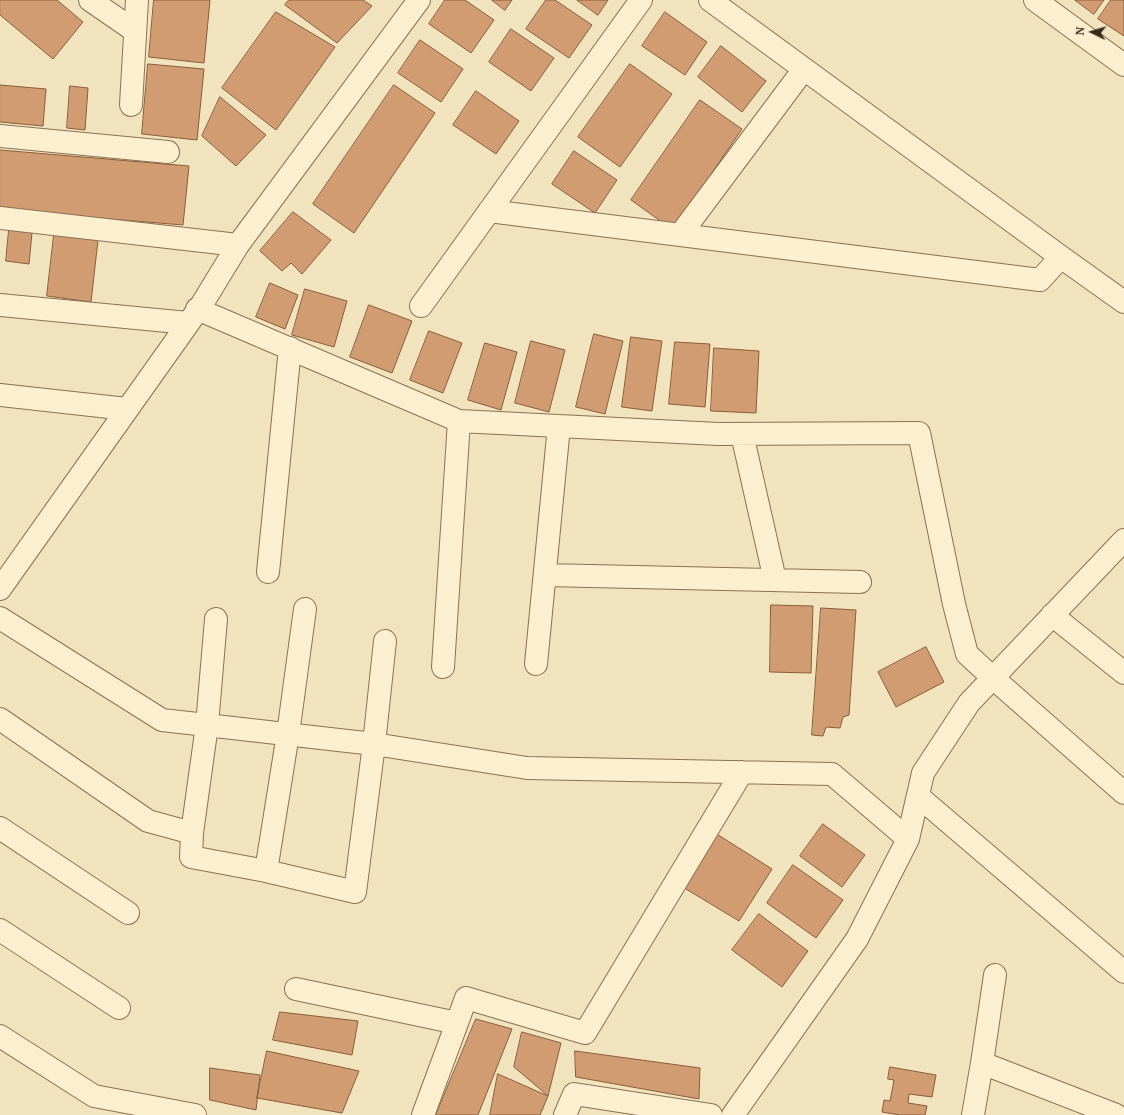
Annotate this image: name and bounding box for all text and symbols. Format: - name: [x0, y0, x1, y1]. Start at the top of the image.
- north arrow: [1072, 12, 1112, 52]
- text: N: [1073, 26, 1087, 36]

